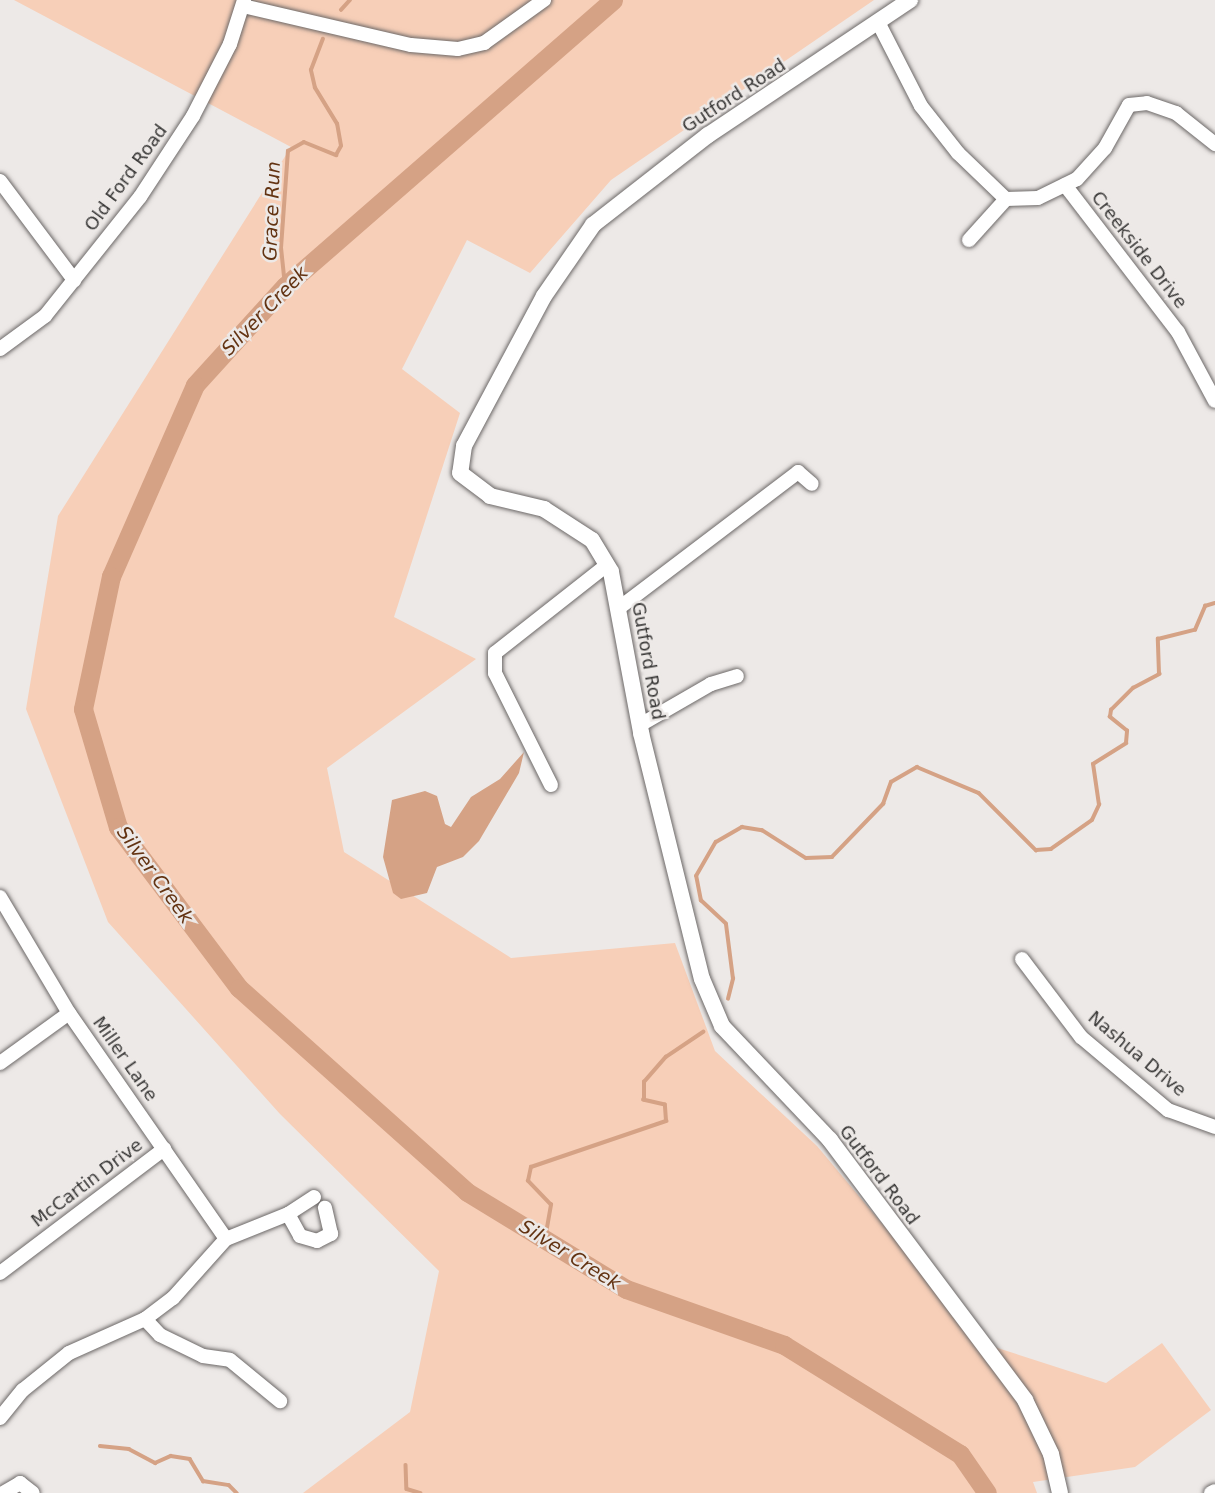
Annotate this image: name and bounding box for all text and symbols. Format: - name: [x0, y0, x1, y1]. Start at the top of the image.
- street label: Gutford Road: [678, 54, 790, 138]
- street label: Old Ford Road: [80, 121, 172, 235]
- water label: Grace Run: [259, 161, 285, 261]
- street label: Creekside Drive: [1087, 187, 1191, 313]
- water label: Silver Creek: [217, 262, 313, 360]
- street label: Gutford Road: [627, 600, 669, 722]
- water label: Silver Creek: [112, 822, 198, 928]
- street label: Nashua Drive: [1084, 1007, 1190, 1101]
- street label: Miller Lane: [88, 1013, 162, 1105]
- street label: Gutford Road: [835, 1121, 923, 1229]
- street label: McCartin Drive: [27, 1134, 147, 1232]
- water label: Silver Creek: [515, 1215, 625, 1295]

